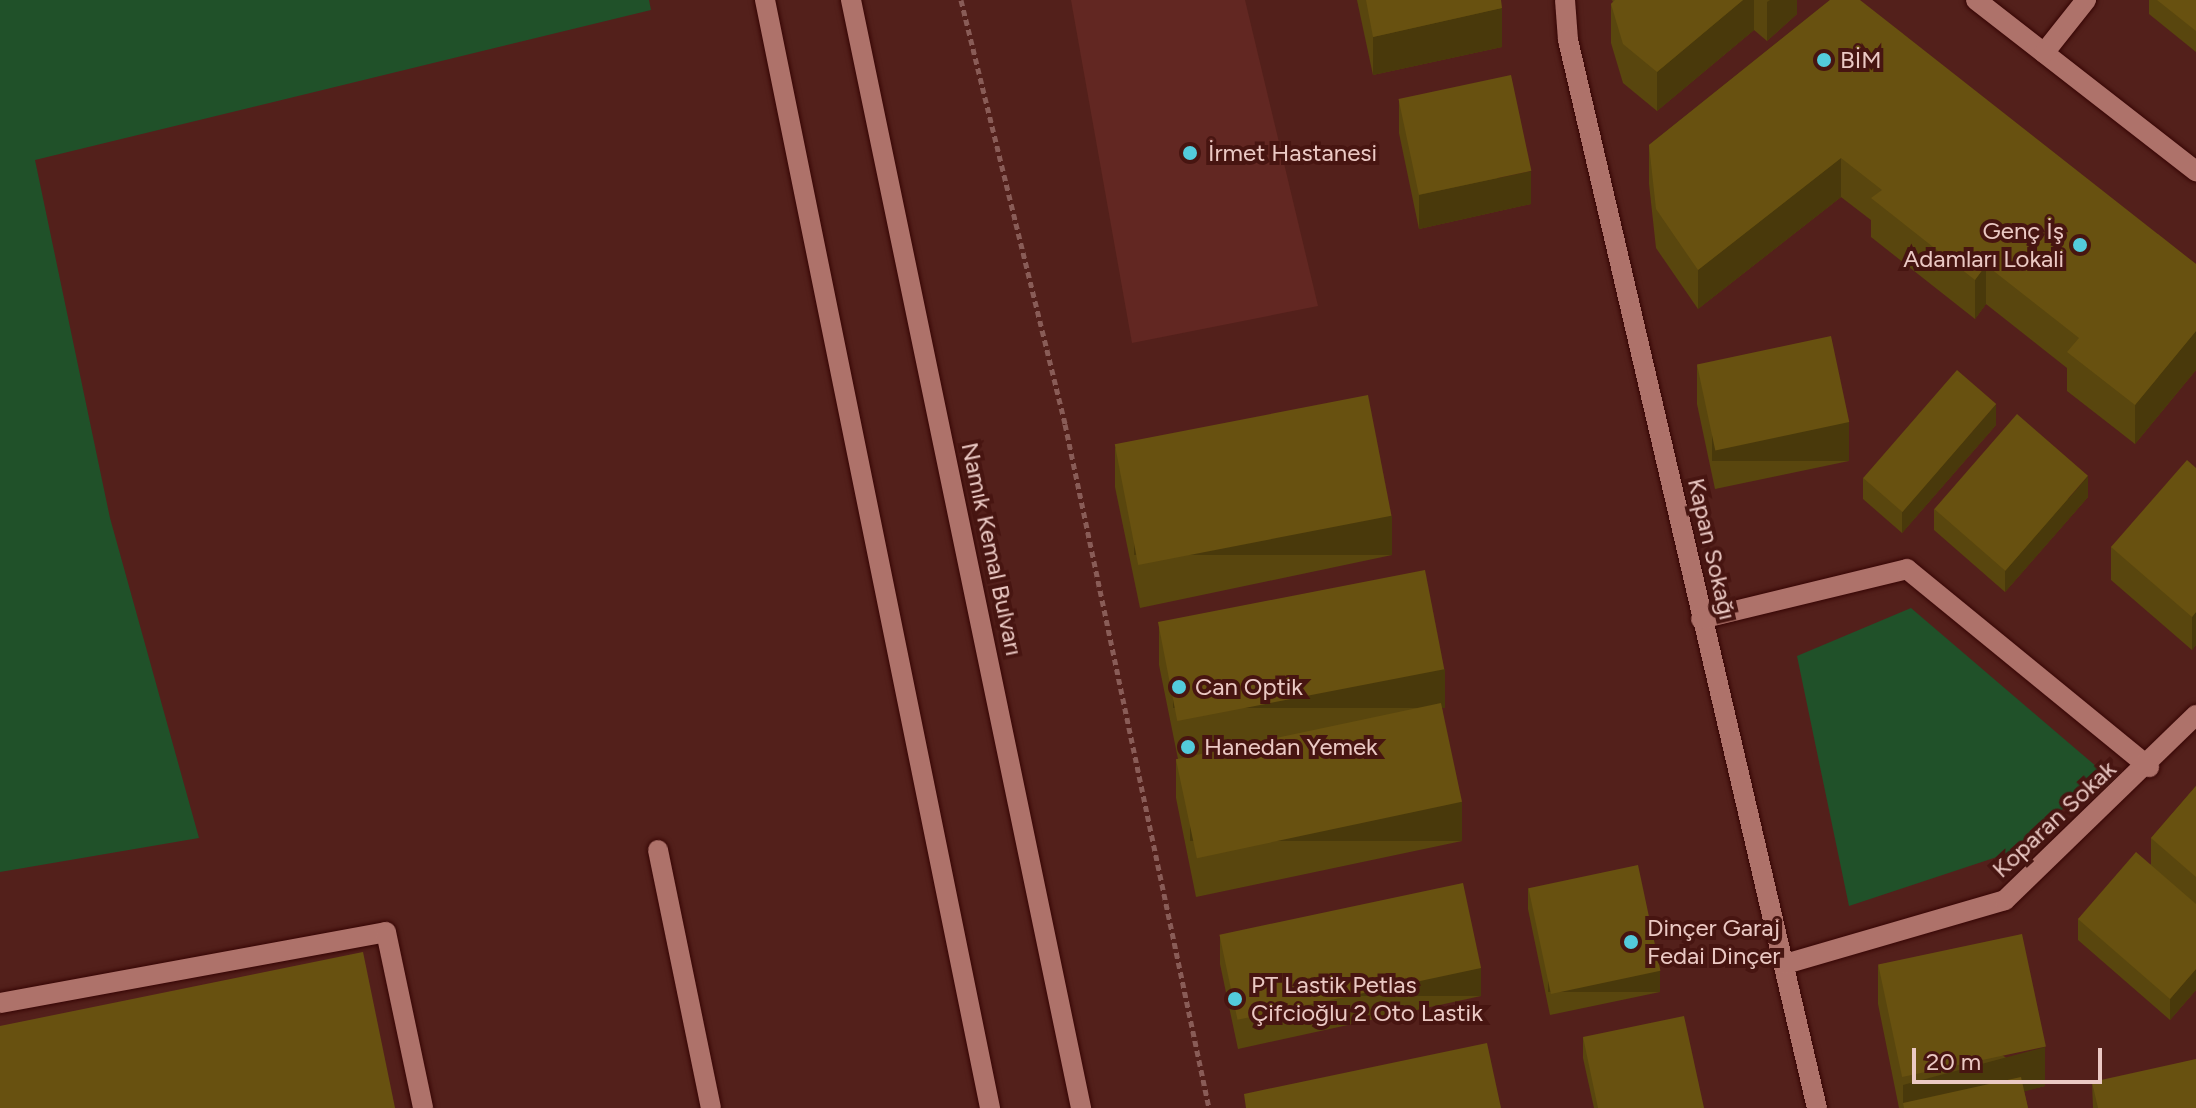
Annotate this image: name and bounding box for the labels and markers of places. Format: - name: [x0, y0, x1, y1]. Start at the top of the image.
- place label: BİM: [1840, 46, 1881, 74]
- marker: BİM: [1815, 51, 1833, 69]
- place label: İrmet Hastanesi: [1208, 139, 1377, 167]
- marker: İrmet Hastanesi: [1179, 142, 1201, 164]
- place label: Genç İş Adamları Lokali: [1903, 217, 2064, 273]
- marker: Genç İş Adamları Lokali: [2071, 236, 2089, 254]
- place label: Can Optik: [1195, 673, 1303, 701]
- marker: Can Optik: [1170, 678, 1188, 696]
- place label: Hanedan Yemek: [1204, 733, 1378, 761]
- marker: Hanedan Yemek: [1179, 738, 1197, 756]
- place label: Dinçer Garaj Fedai Dinçer: [1647, 914, 1780, 970]
- marker: Dinçer Garaj Fedai Dinçer: [1622, 933, 1640, 951]
- place label: PT Lastik Petlas Çifcioğlu 2 Oto Lastik: [1251, 971, 1483, 1027]
- marker: PT Lastik Petlas Çifcioğlu 2 Oto Lastik: [1226, 990, 1244, 1008]

